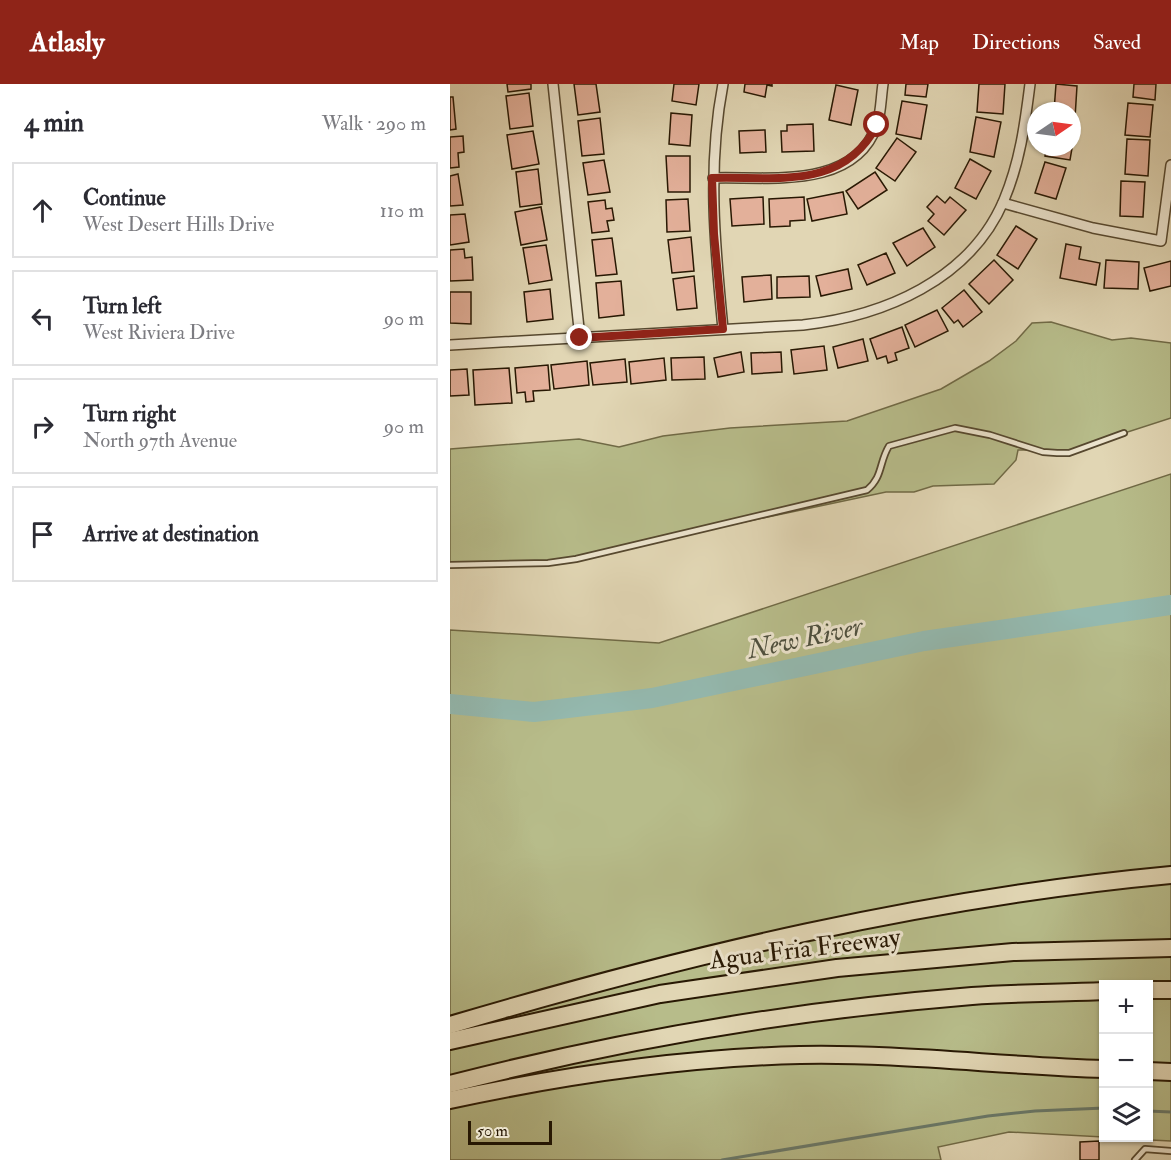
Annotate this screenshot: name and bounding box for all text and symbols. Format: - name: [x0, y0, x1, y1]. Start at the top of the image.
- text: Atlasly: [30, 25, 104, 60]
- text: Map: [899, 29, 939, 56]
- text: Directions: [972, 29, 1060, 56]
- text: Saved: [1093, 29, 1141, 56]
- north arrow: [1027, 102, 1081, 156]
- text: 4 min: [24, 107, 84, 139]
- text: Walk · 290 m: [322, 111, 426, 136]
- route start: [863, 111, 889, 137]
- text: Continue: [83, 184, 166, 212]
- icon: ahead: [26, 194, 59, 227]
- text: 110 m: [380, 198, 424, 223]
- text: West Desert Hills Drive: [83, 212, 274, 237]
- text: Turn left: [83, 292, 162, 320]
- icon: left: [26, 302, 59, 335]
- text: 90 m: [384, 306, 424, 331]
- text: West Riviera Drive: [83, 320, 235, 345]
- route end: [566, 324, 592, 350]
- text: Turn right: [83, 400, 176, 428]
- icon: right: [26, 410, 59, 443]
- text: 90 m: [384, 414, 424, 439]
- text: North 97th Avenue: [83, 428, 237, 453]
- icon: arrive: [26, 518, 59, 551]
- text: Arrive at destination: [83, 520, 259, 548]
- water label: New River: [743, 609, 867, 667]
- street label: Agua Fria Freeway: [707, 921, 903, 977]
- map controls: [1099, 980, 1153, 1142]
- button: +: [1099, 980, 1153, 1034]
- button: −: [1099, 1034, 1153, 1088]
- button: layers: [1099, 1088, 1153, 1142]
- scale bar: [468, 1118, 552, 1146]
- text: 50 m: [477, 1121, 508, 1141]

